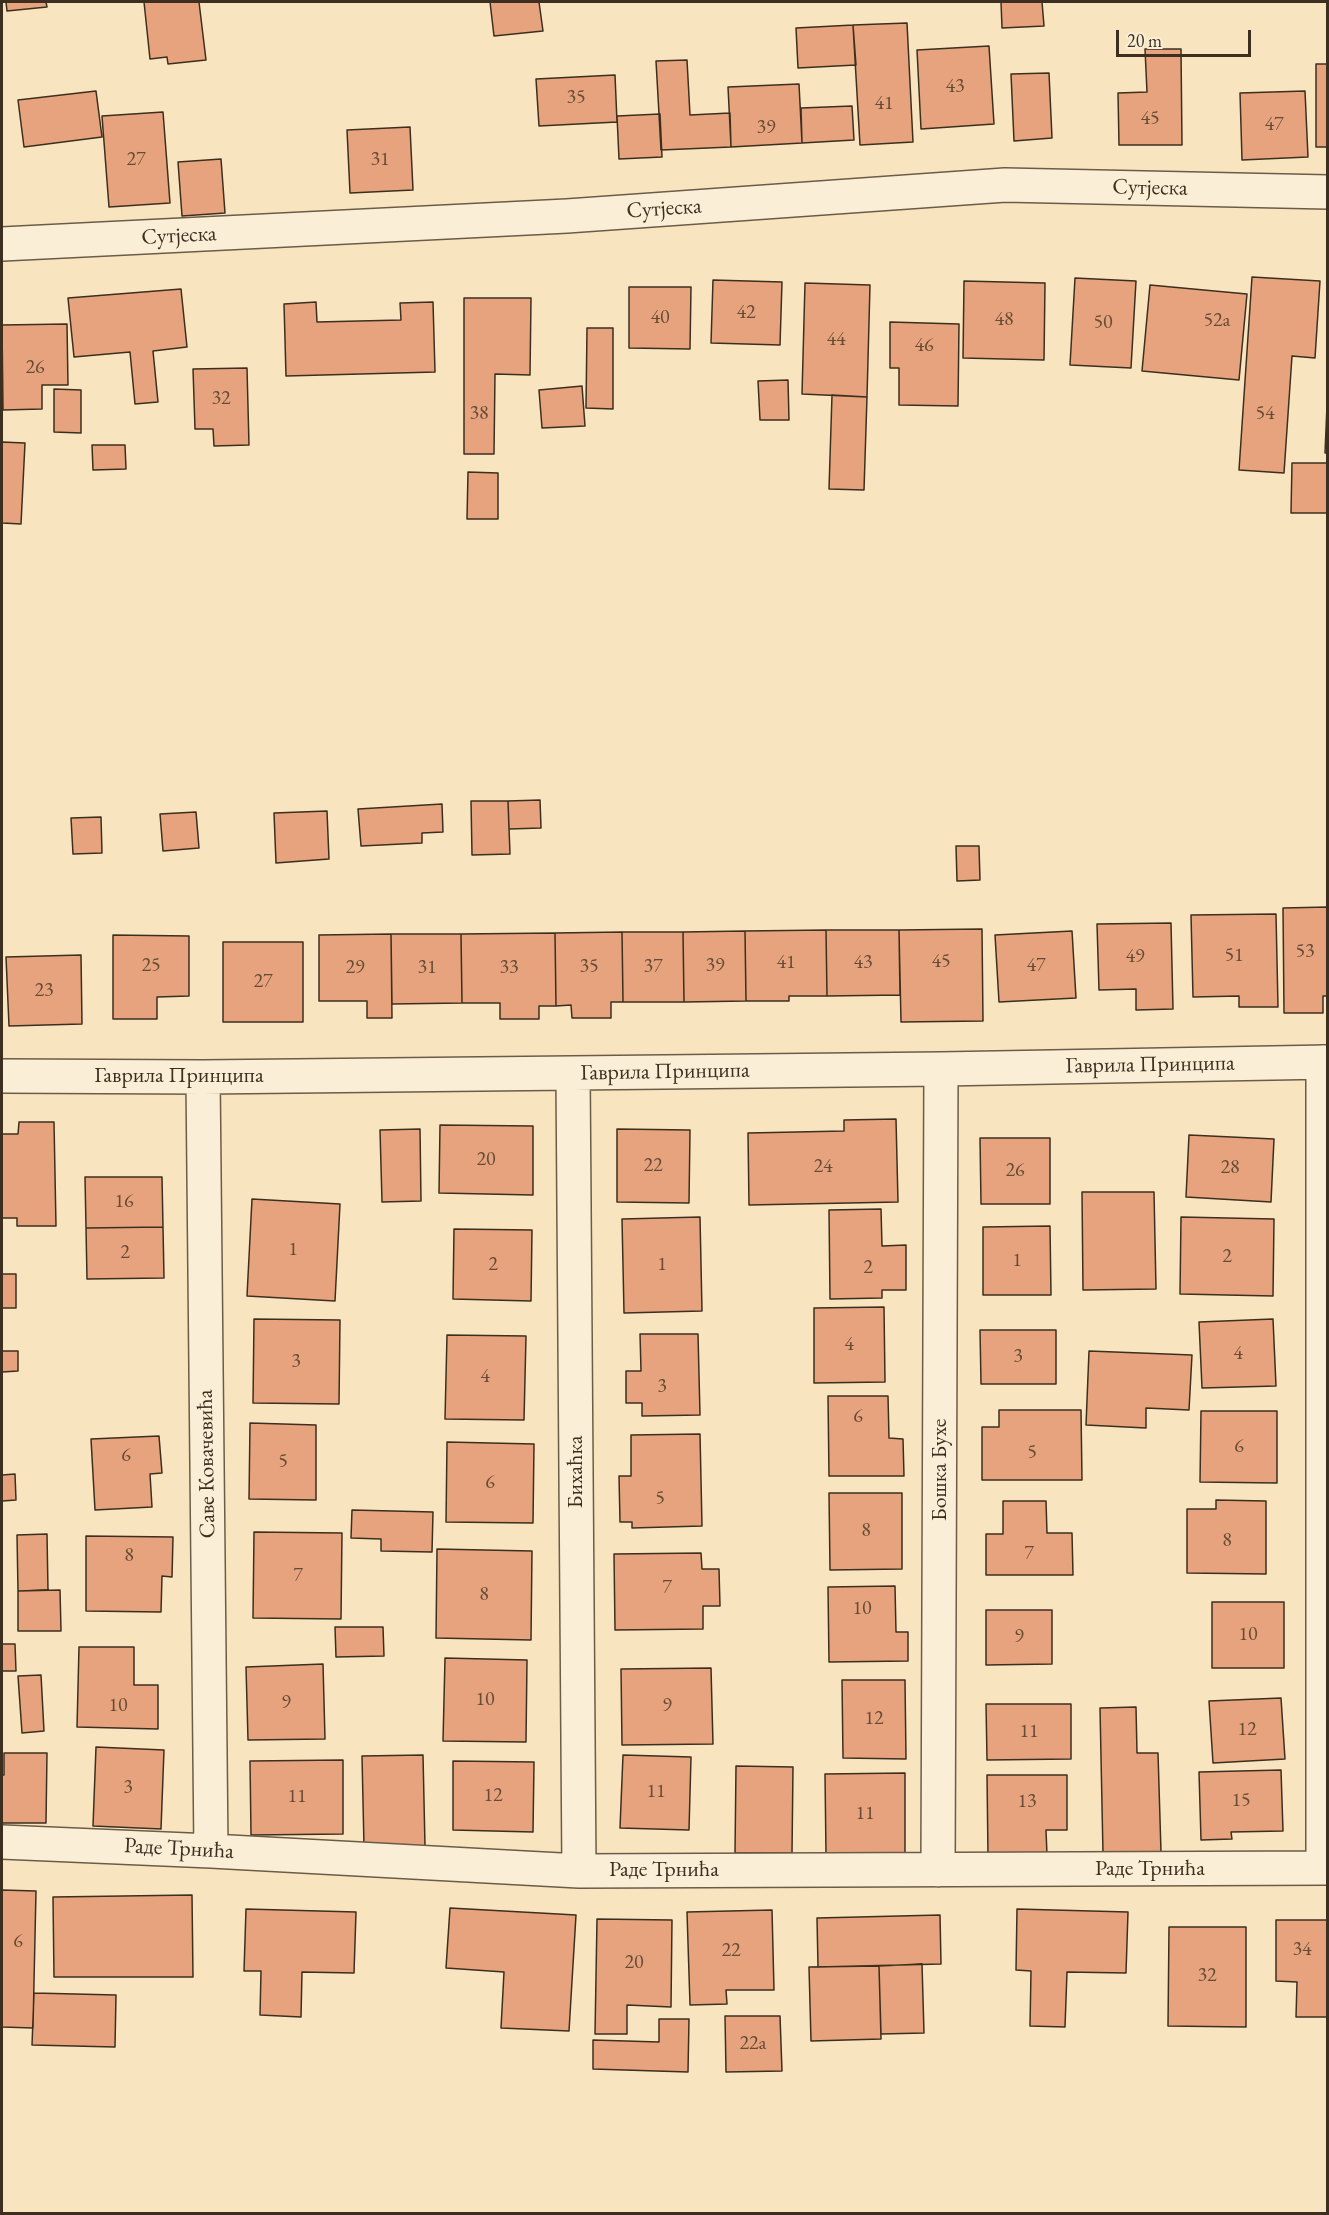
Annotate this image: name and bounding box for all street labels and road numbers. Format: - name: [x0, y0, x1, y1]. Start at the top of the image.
- street label: Сутјеска: [1112, 174, 1188, 202]
- street label: Сутјеска: [626, 193, 702, 225]
- street label: Сутјеска: [141, 221, 217, 251]
- street label: Гаврила Принципа: [1065, 1050, 1235, 1080]
- street label: Гаврила Принципа: [580, 1057, 750, 1087]
- street label: Гаврила Принципа: [94, 1063, 264, 1089]
- street label: Саве Ковачевића: [193, 1389, 221, 1539]
- street label: Бошка Бухе: [927, 1419, 953, 1521]
- street label: Бихаћка: [563, 1436, 589, 1508]
- street label: Раде Трнића: [123, 1833, 235, 1865]
- street label: Раде Трнића: [1095, 1856, 1205, 1882]
- street label: Раде Трнића: [609, 1857, 719, 1883]

